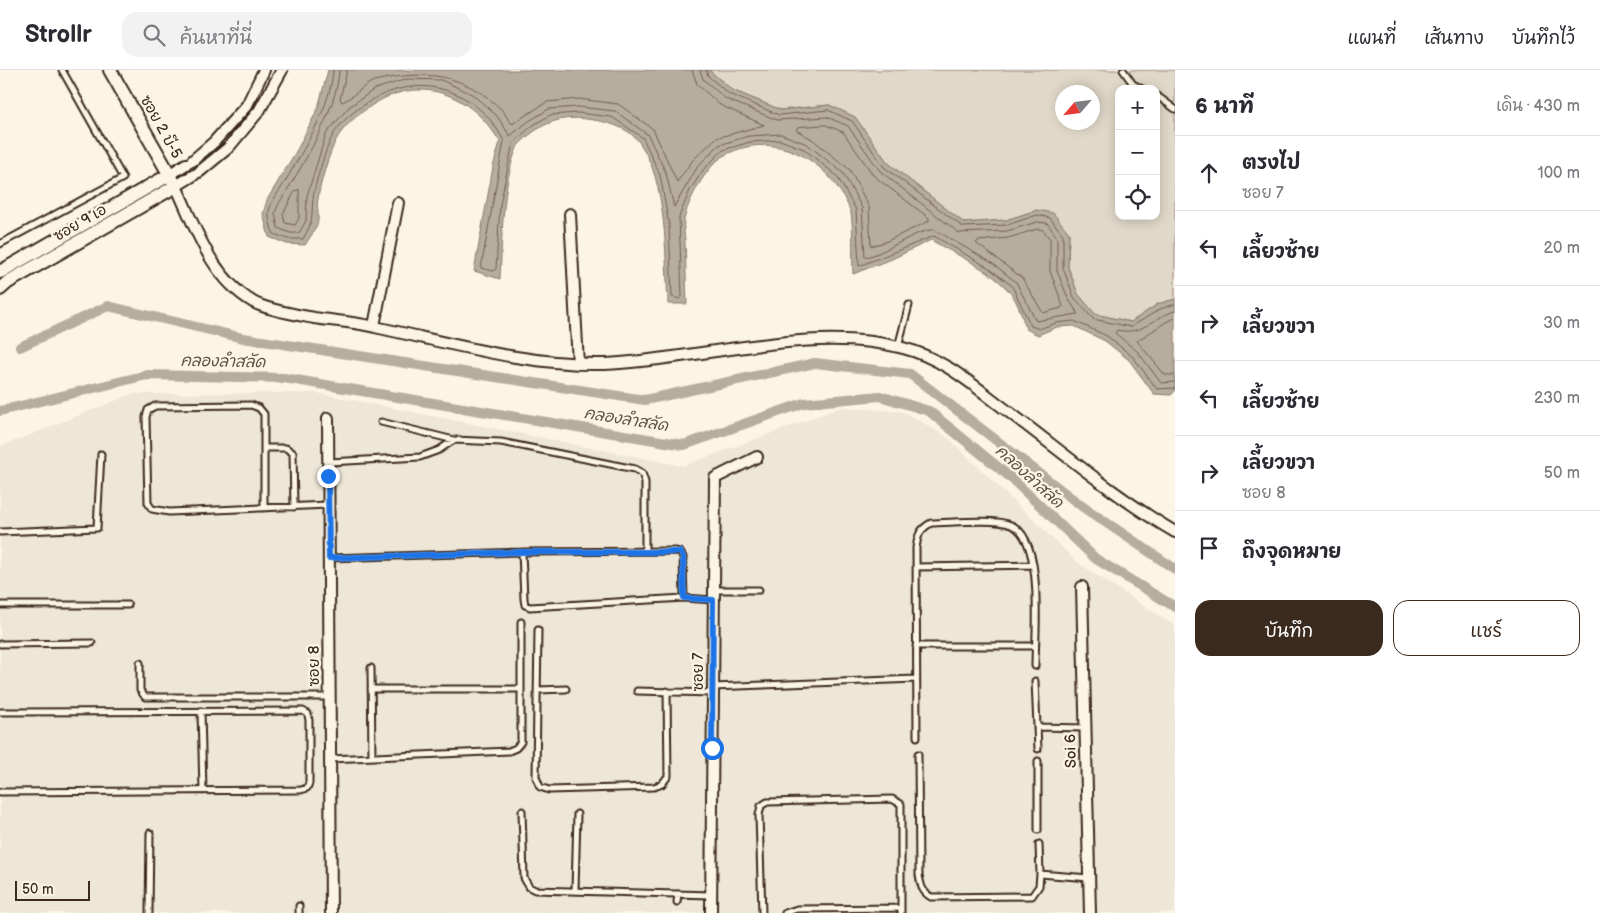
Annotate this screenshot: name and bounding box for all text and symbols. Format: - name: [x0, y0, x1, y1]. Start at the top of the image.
- search box: [122, 12, 472, 57]
- text: Strollr: [25, 20, 92, 49]
- icon: search: [140, 21, 168, 49]
- text: ค้นหาที่นี่: [180, 27, 252, 50]
- text: แผนที่: [1348, 28, 1396, 49]
- text: เส้นทาง: [1424, 28, 1484, 49]
- text: บันทึกไว้: [1512, 28, 1575, 49]
- north arrow: [1055, 85, 1100, 130]
- map controls: [1115, 85, 1160, 220]
- button: +: [1115, 85, 1160, 130]
- street label: ซอย 2 บี-5: [136, 92, 186, 162]
- text: 6 นาที: [1195, 94, 1254, 119]
- text: เดิน · 430 m: [1496, 97, 1580, 116]
- button: −: [1115, 130, 1160, 175]
- text: ตรงไป: [1242, 152, 1300, 175]
- icon: ahead: [1195, 159, 1223, 187]
- text: 100 m: [1537, 164, 1580, 183]
- button: locate: [1115, 175, 1160, 220]
- text: ซอย 7: [1242, 184, 1284, 203]
- street label: ซอย 9 เอ: [50, 200, 110, 246]
- icon: left: [1195, 234, 1223, 262]
- text: 20 m: [1544, 239, 1580, 258]
- text: เลี้ยวซ้าย: [1242, 241, 1319, 264]
- icon: right: [1195, 309, 1223, 337]
- text: 30 m: [1543, 314, 1580, 333]
- text: เลี้ยวขวา: [1242, 316, 1315, 339]
- water label: คลองลำสลัด: [180, 350, 267, 372]
- icon: left: [1195, 384, 1223, 412]
- text: 230 m: [1534, 389, 1580, 408]
- text: เลี้ยวซ้าย: [1242, 391, 1319, 414]
- water label: คลองลำสลัด: [583, 402, 671, 436]
- water label: คลองลำสลัด: [991, 440, 1069, 513]
- text: เลี้ยวขวา: [1242, 452, 1315, 475]
- icon: right: [1195, 459, 1223, 487]
- text: 50 m: [1544, 464, 1580, 483]
- route end: [317, 465, 340, 488]
- text: ซอย 8: [1242, 484, 1285, 503]
- icon: arrive: [1195, 534, 1223, 562]
- text: ถึงจุดหมาย: [1242, 541, 1341, 564]
- button: บันทึก: [1195, 600, 1383, 656]
- button: แชร์: [1393, 600, 1580, 656]
- street label: ซอย 8: [305, 645, 324, 686]
- street label: ซอย 7: [689, 652, 708, 692]
- street label: Soi 6: [1061, 734, 1081, 768]
- route start: [701, 737, 724, 760]
- scale bar: [15, 878, 90, 901]
- text: 50 m: [22, 881, 54, 898]

